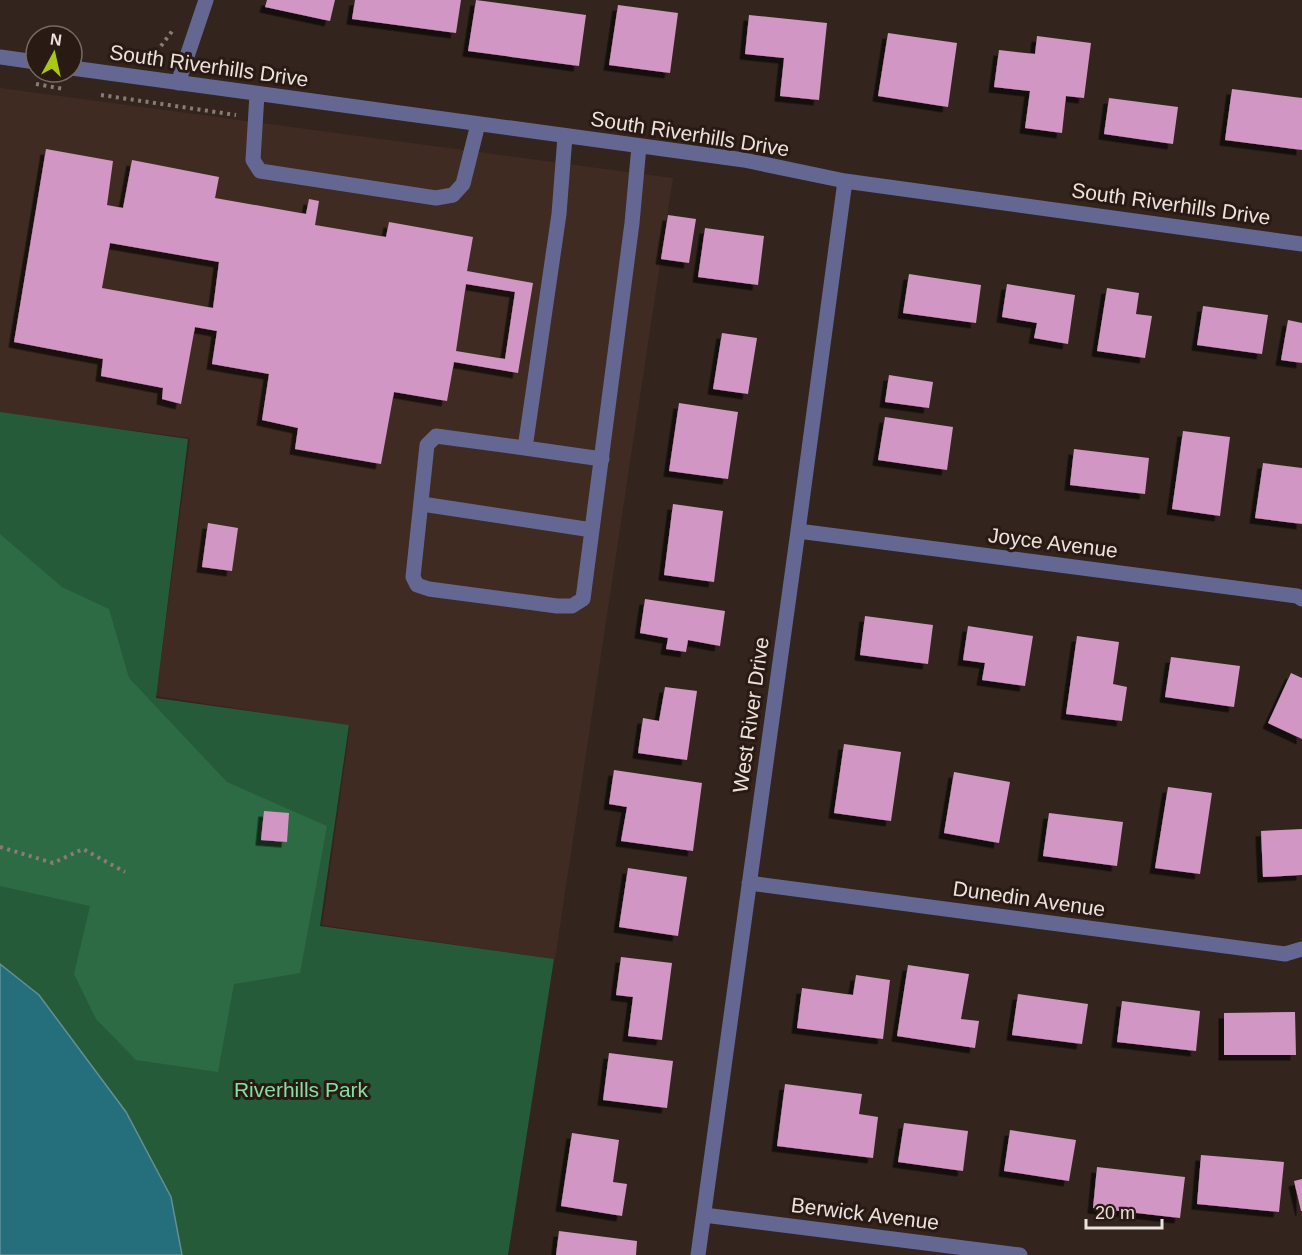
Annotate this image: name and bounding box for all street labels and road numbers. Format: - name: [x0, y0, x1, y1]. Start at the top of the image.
- street label: South Riverhills Drive: [108, 40, 310, 91]
- street label: South Riverhills Drive: [589, 106, 791, 161]
- street label: South Riverhills Drive: [1070, 178, 1272, 229]
- street label: Joyce Avenue: [987, 523, 1119, 562]
- street label: West River Drive: [728, 636, 773, 794]
- street label: Dunedin Avenue: [951, 876, 1107, 921]
- street label: Berwick Avenue: [790, 1193, 940, 1234]

